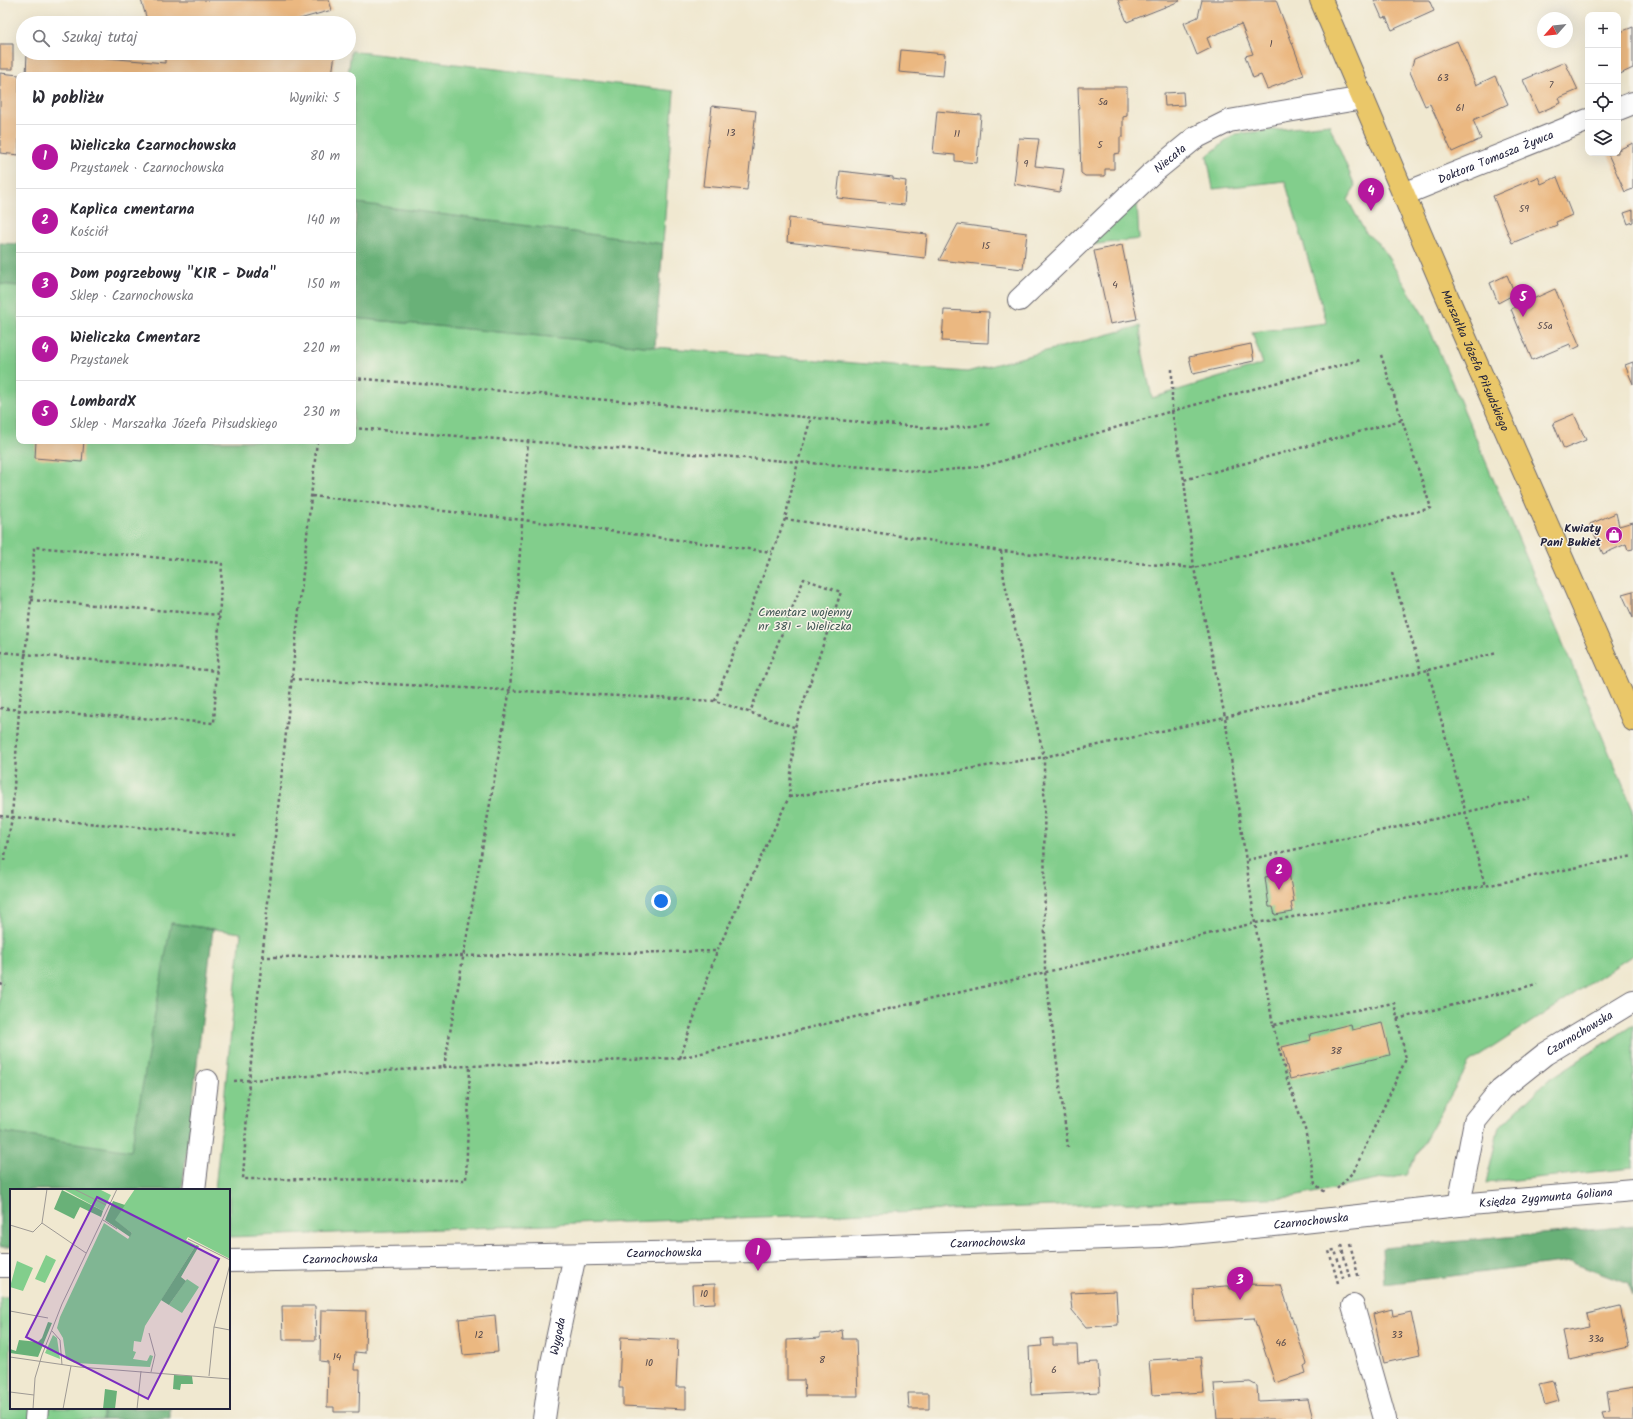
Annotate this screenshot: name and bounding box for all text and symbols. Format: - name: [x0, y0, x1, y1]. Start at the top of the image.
- north arrow: [1537, 12, 1573, 48]
- map controls: [1585, 12, 1621, 156]
- button: +: [1585, 12, 1621, 48]
- search box: [16, 16, 356, 60]
- text: Szukaj tutaj: [62, 26, 137, 50]
- icon: search: [30, 27, 52, 49]
- house number: 1: [1269, 36, 1273, 52]
- button: −: [1585, 48, 1621, 84]
- house number: 63: [1437, 70, 1449, 86]
- house number: 7: [1549, 77, 1554, 93]
- button: locate: [1585, 84, 1621, 120]
- text: W pobliżu: [32, 85, 103, 112]
- text: Wyniki: 5: [289, 88, 340, 109]
- house number: 5a: [1098, 94, 1108, 110]
- house number: 61: [1456, 100, 1464, 116]
- button: layers: [1585, 120, 1621, 156]
- house number: 13: [727, 125, 736, 141]
- street label: Doktora Tomasza Żywca: [1435, 125, 1557, 189]
- house number: 11: [954, 126, 960, 142]
- text: Wieliczka Czarnochowska: [70, 134, 236, 158]
- house number: 5: [1097, 137, 1103, 153]
- street label: Niecała: [1149, 139, 1191, 178]
- text: 1: [43, 146, 47, 167]
- text: 80 m: [310, 146, 340, 167]
- house number: 9: [1024, 156, 1029, 172]
- text: Przystanek · Czarnochowska: [70, 158, 224, 179]
- pin: 4: [1358, 178, 1384, 211]
- text: Kaplica cmentarna: [70, 198, 194, 222]
- house number: 59: [1519, 201, 1529, 217]
- text: 2: [41, 210, 49, 231]
- text: 140 m: [307, 210, 340, 231]
- text: Kościół: [70, 222, 109, 243]
- house number: 15: [982, 238, 991, 254]
- text: Dom pogrzebowy "KIR - Duda": [70, 262, 276, 286]
- text: 3: [41, 274, 49, 295]
- text: 150 m: [307, 274, 340, 295]
- house number: 4: [1112, 277, 1118, 293]
- pin: 5: [1510, 284, 1536, 317]
- text: Sklep · Czarnochowska: [70, 286, 194, 307]
- street label: Marszałka Józefa Piłsudskiego: [1436, 286, 1515, 434]
- house number: 55a: [1537, 318, 1553, 334]
- text: Wieliczka Cmentarz: [70, 326, 200, 350]
- text: 4: [41, 338, 49, 359]
- text: 220 m: [303, 338, 340, 359]
- text: Przystanek: [70, 350, 129, 371]
- text: LombardX: [70, 390, 136, 414]
- text: 5: [42, 402, 48, 423]
- text: 230 m: [303, 402, 340, 423]
- text: Sklep · Marszałka Józefa Piłsudskiego: [70, 414, 277, 435]
- place label: Kwiaty Pani Bukiet: [1540, 519, 1602, 552]
- shop icon: Kwiaty Pani Bukiet: [1604, 525, 1624, 545]
- park label: Cmentarz wojenny nr 381 - Wieliczka: [758, 603, 852, 636]
- pin: 2: [1266, 857, 1292, 890]
- your location: [651, 891, 671, 911]
- street label: Czarnochowska: [1542, 1006, 1617, 1061]
- house number: 38: [1330, 1043, 1343, 1059]
- street label: Księdza Zygmunta Goliana: [1478, 1182, 1614, 1213]
- inset map: [10, 1189, 230, 1409]
- street label: Czarnochowska: [1272, 1208, 1350, 1234]
- street label: Czarnochowska: [950, 1232, 1026, 1253]
- pin: 1: [745, 1238, 771, 1271]
- street label: Czarnochowska: [626, 1243, 702, 1263]
- street label: Czarnochowska: [302, 1249, 378, 1269]
- pin: 3: [1227, 1267, 1253, 1300]
- house number: 10: [700, 1286, 708, 1302]
- street label: Wygoda: [544, 1315, 571, 1357]
- house number: 12: [475, 1327, 484, 1343]
- house number: 33: [1391, 1327, 1403, 1343]
- house number: 33a: [1588, 1331, 1604, 1347]
- house number: 46: [1275, 1335, 1287, 1351]
- house number: 14: [333, 1349, 342, 1365]
- house number: 8: [819, 1352, 826, 1368]
- house number: 10: [645, 1355, 653, 1371]
- house number: 6: [1051, 1362, 1057, 1378]

